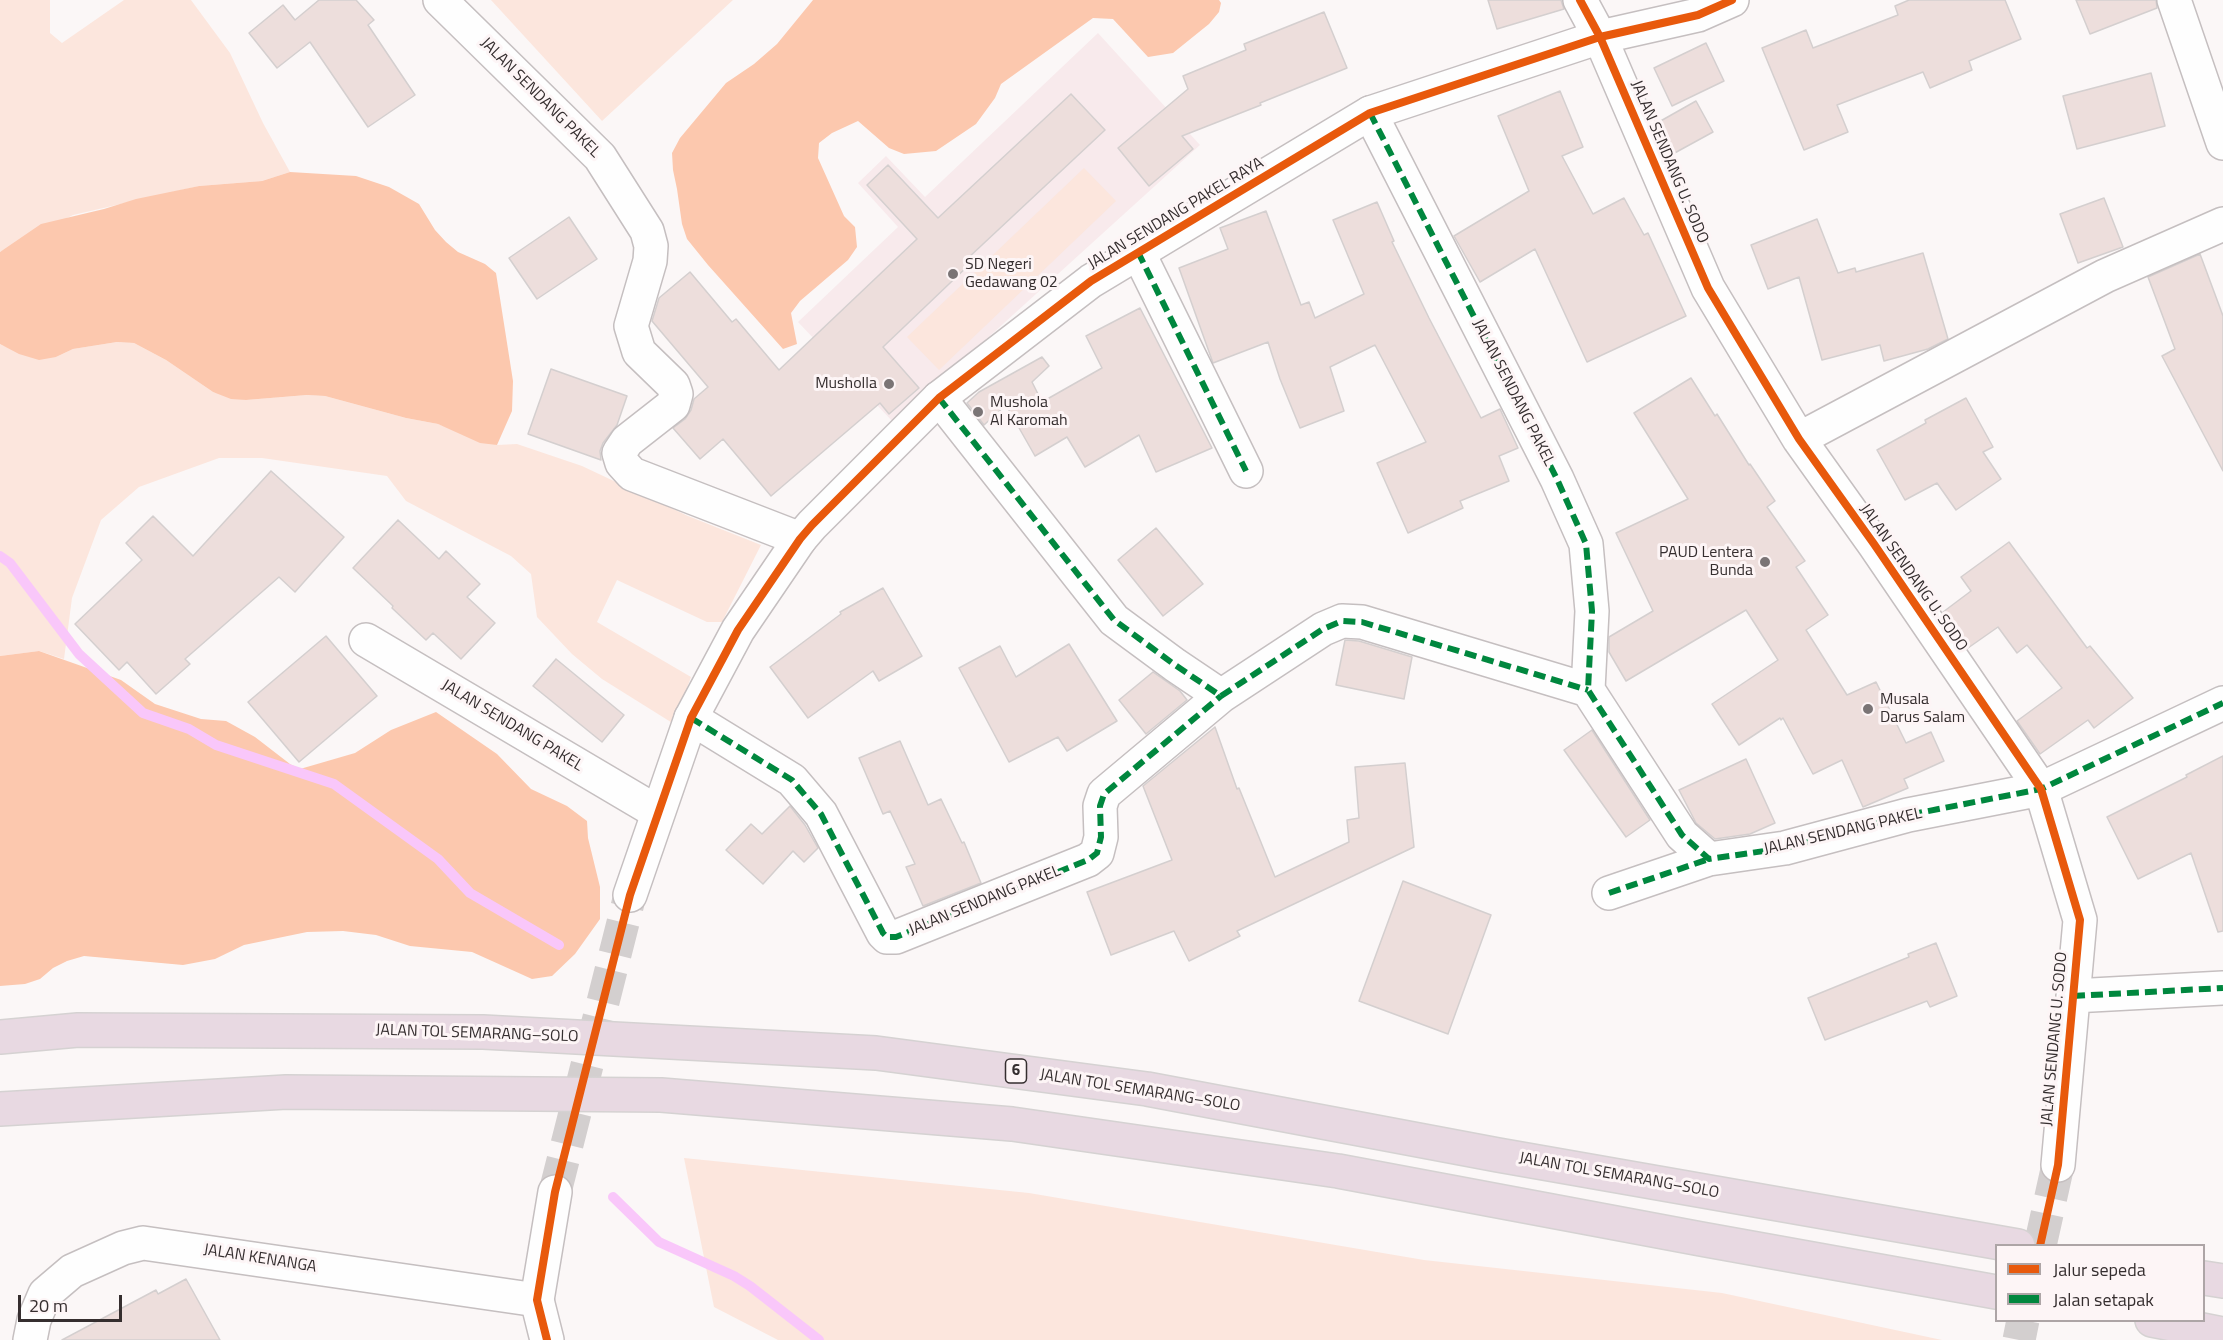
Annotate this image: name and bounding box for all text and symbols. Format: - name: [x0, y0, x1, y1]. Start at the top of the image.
- street label: JALAN SENDANG PAKEL: [476, 34, 604, 162]
- street label: JALAN SENDANG U. SODO: [1626, 78, 1712, 246]
- street label: JALAN SENDANG PAKEL RAYA: [1085, 154, 1267, 274]
- place label: SD Negeri Gedawang 02: [965, 255, 1058, 293]
- marker: SD Negeri Gedawang 02: [946, 267, 960, 281]
- street label: JALAN SENDANG PAKEL: [1468, 316, 1558, 470]
- place label: Musholla: [815, 374, 877, 394]
- marker: Musholla: [882, 377, 896, 391]
- place label: Mushola Al Karomah: [990, 393, 1068, 431]
- marker: Mushola Al Karomah: [971, 405, 985, 419]
- street label: JALAN SENDANG U. SODO: [1855, 501, 1971, 655]
- place label: PAUD Lentera Bunda: [1659, 543, 1753, 581]
- marker: PAUD Lentera Bunda: [1758, 555, 1772, 569]
- street label: JALAN SENDANG PAKEL: [438, 676, 586, 776]
- place label: Musala Darus Salam: [1880, 690, 1965, 728]
- marker: Musala Darus Salam: [1861, 702, 1875, 716]
- street label: JALAN SENDANG PAKEL: [1762, 804, 1924, 860]
- street label: JALAN SENDANG PAKEL: [906, 862, 1064, 940]
- street label: JALAN SENDANG U. SODO: [2038, 951, 2072, 1127]
- street label: JALAN TOL SEMARANG–SOLO: [375, 1021, 579, 1047]
- road number: 6: [1006, 1059, 1026, 1083]
- street label: JALAN TOL SEMARANG–SOLO: [1038, 1066, 1242, 1116]
- street label: JALAN TOL SEMARANG–SOLO: [1517, 1149, 1721, 1203]
- street label: JALAN KENANGA: [202, 1241, 318, 1277]
- legend: [1995, 1244, 2205, 1322]
- text: Jalur sepeda: [2053, 1256, 2146, 1283]
- scale bar: [21, 1283, 124, 1321]
- text: Jalan setapak: [2053, 1286, 2154, 1313]
- text: 20 m: [29, 1292, 68, 1319]

